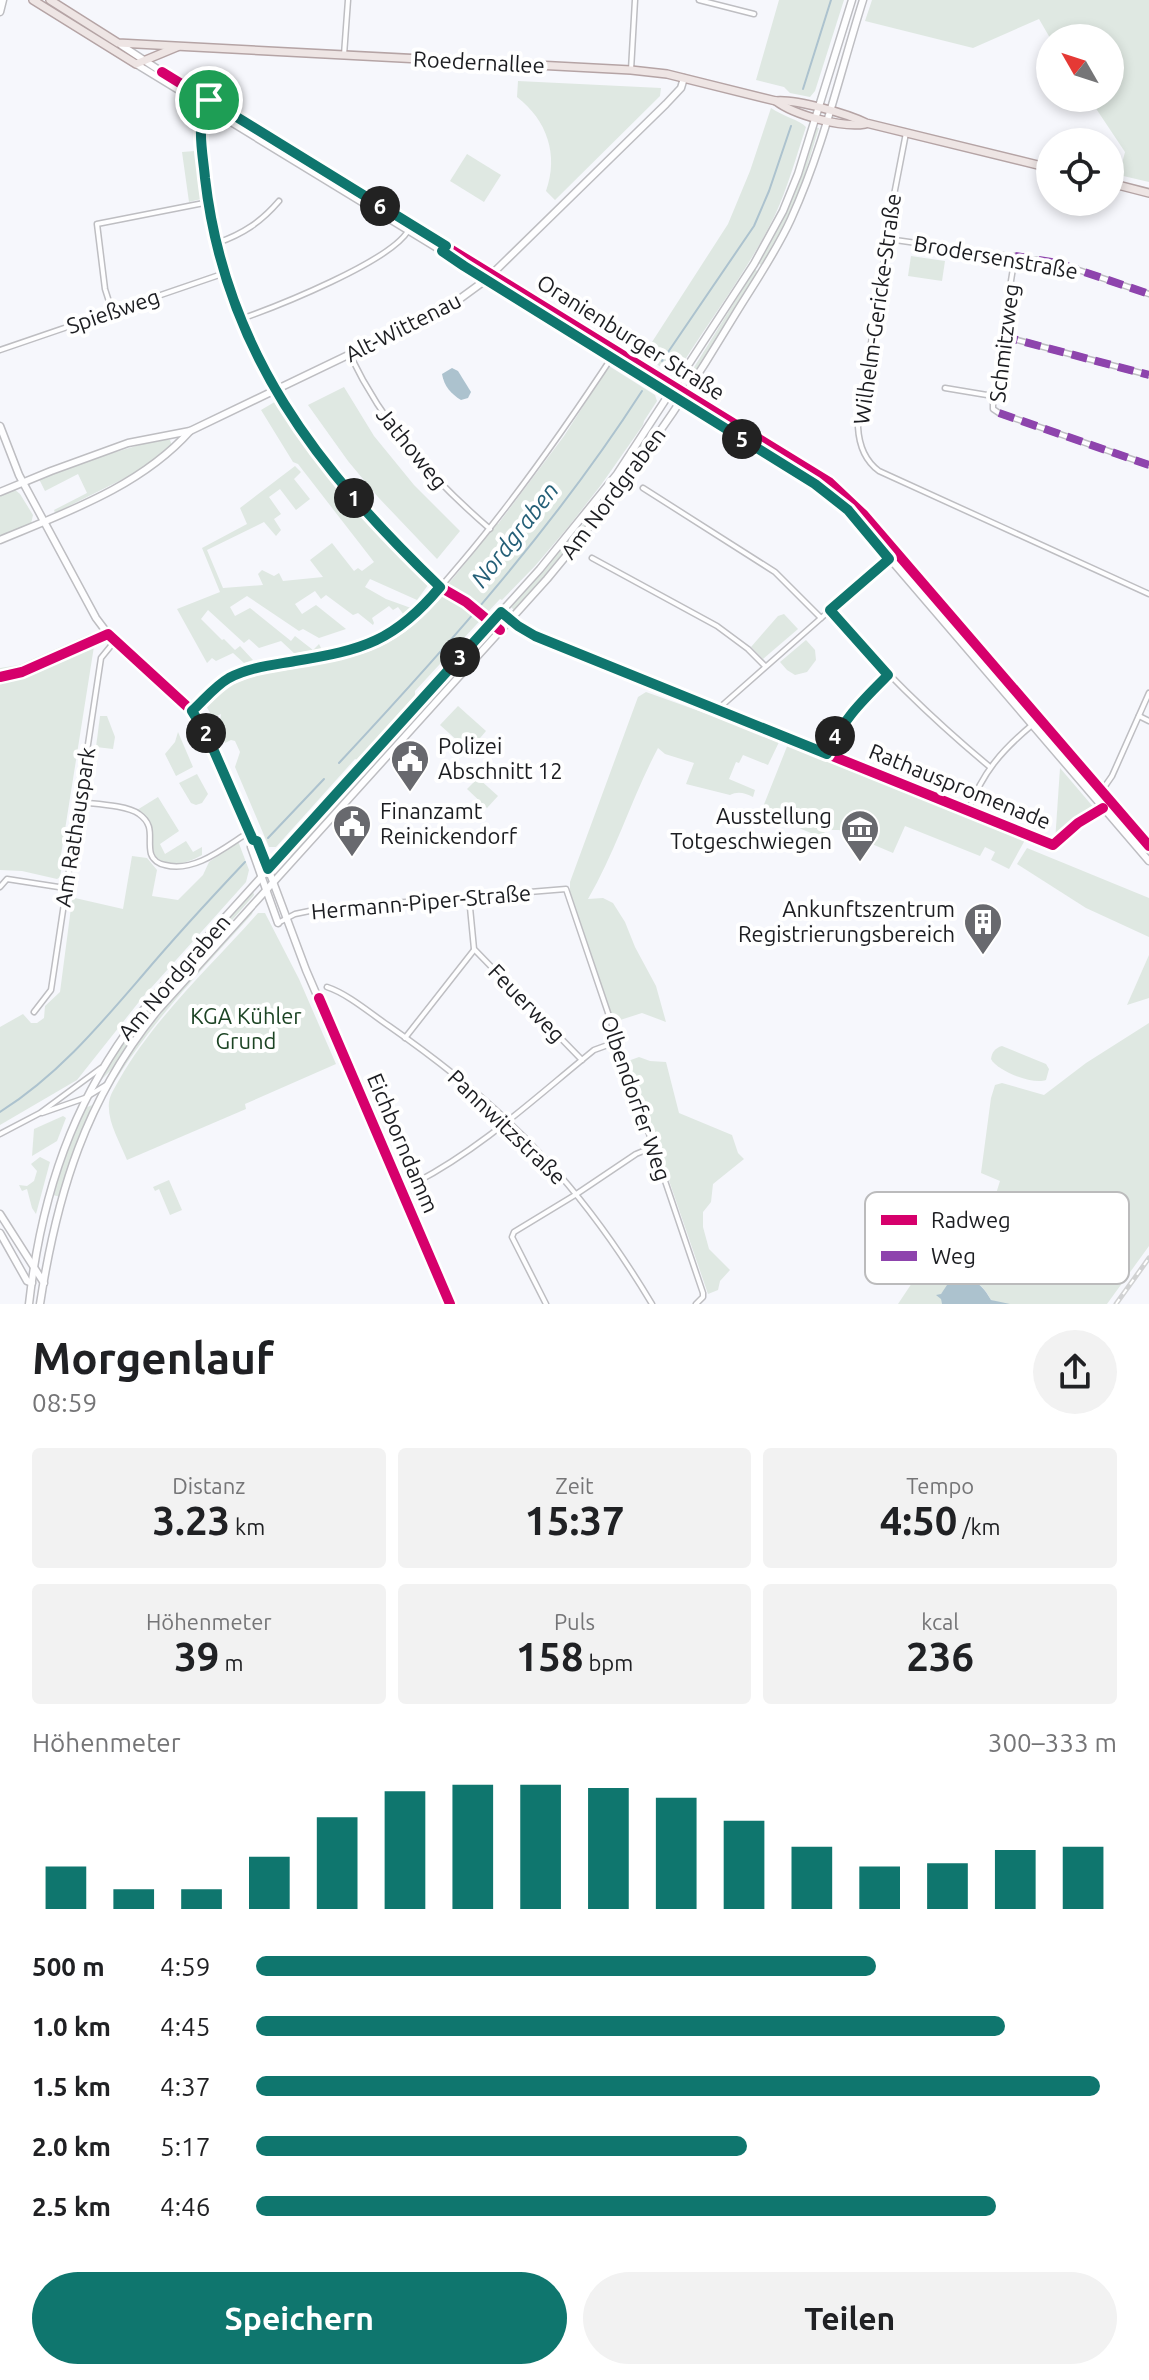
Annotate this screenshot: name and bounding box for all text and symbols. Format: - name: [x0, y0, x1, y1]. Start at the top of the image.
- north arrow: [1036, 24, 1124, 112]
- map controls: [1036, 24, 1124, 216]
- street label: Roedernallee: [413, 46, 545, 77]
- pin: [175, 66, 243, 134]
- icon: arrive: [187, 78, 231, 122]
- button: locate: [1036, 128, 1124, 216]
- pin: 6: [360, 186, 400, 226]
- street label: Wilhelm-Gericke-Straße: [848, 192, 905, 426]
- text: 6: [374, 193, 386, 218]
- street label: Brodersenstraße: [912, 230, 1080, 283]
- street label: Oranienburger Straße: [533, 269, 730, 405]
- street label: Schmitzweg: [984, 282, 1023, 404]
- street label: Spießweg: [63, 283, 163, 338]
- street label: Alt-Wittenau: [341, 287, 465, 366]
- street label: Jathoweg: [372, 402, 453, 494]
- pin: 5: [722, 419, 762, 459]
- street label: Am Nordgraben: [555, 422, 670, 563]
- text: 5: [736, 426, 748, 451]
- water label: Nordgraben: [465, 477, 564, 592]
- pin: 1: [334, 478, 374, 518]
- text: 1: [348, 485, 360, 510]
- pin: 3: [440, 637, 480, 677]
- text: 3: [454, 644, 466, 669]
- pin: 2: [186, 713, 226, 753]
- pin: 4: [815, 716, 855, 756]
- text: 2: [200, 720, 212, 745]
- text: 4: [829, 723, 841, 748]
- place label: Polizei Abschnitt 12: [438, 733, 563, 783]
- public building icon: Polizei Abschnitt 12: [389, 738, 431, 793]
- street label: Rathauspromenade: [866, 738, 1055, 833]
- street label: Am Rathauspark: [50, 745, 99, 909]
- place label: Finanzamt Reinickendorf: [380, 798, 518, 848]
- public building icon: Finanzamt Reinickendorf: [331, 803, 373, 858]
- place label: Ausstellung Totgeschwiegen: [670, 803, 832, 853]
- museum icon: Ausstellung Totgeschwiegen: [839, 808, 881, 863]
- street label: Hermann-Piper-Straße: [310, 879, 532, 924]
- place label: Ankunftszentrum Registrierungsbereich: [738, 896, 955, 946]
- building icon: Ankunftszentrum Registrierungsbereich: [962, 901, 1004, 956]
- street label: Am Nordgraben: [112, 909, 235, 1044]
- street label: Feuerweg: [484, 958, 571, 1047]
- park label: KGA Kühler Grund: [190, 1003, 302, 1053]
- street label: Olbendorfer Weg: [596, 1012, 676, 1184]
- street label: Pannwitzstraße: [443, 1064, 571, 1189]
- street label: Eichborndamm: [363, 1069, 444, 1216]
- legend: [865, 1192, 1129, 1284]
- text: Radweg: [931, 1207, 1011, 1232]
- text: Weg: [931, 1243, 976, 1268]
- button: share: [1033, 1330, 1117, 1414]
- text: Morgenlauf: [32, 1333, 274, 1382]
- text: 08:59: [32, 1388, 97, 1417]
- text: Distanz: [172, 1473, 245, 1498]
- text: Zeit: [555, 1473, 594, 1498]
- text: Tempo: [906, 1473, 974, 1498]
- text: 3.23: [152, 1498, 230, 1543]
- text: 15:37: [524, 1498, 625, 1543]
- text: 4:50: [880, 1498, 957, 1543]
- text: km: [230, 1514, 265, 1539]
- text: /km: [957, 1514, 1001, 1539]
- text: Höhenmeter: [146, 1609, 272, 1634]
- text: Puls: [554, 1609, 595, 1634]
- text: kcal: [921, 1609, 959, 1634]
- text: 39: [174, 1634, 219, 1679]
- text: 158: [516, 1634, 583, 1679]
- text: 236: [906, 1634, 974, 1679]
- text: m: [219, 1650, 243, 1675]
- text: bpm: [583, 1650, 633, 1675]
- text: Höhenmeter: [32, 1728, 181, 1757]
- text: 300–333 m: [988, 1728, 1117, 1757]
- text: 500 m: [32, 1952, 105, 1981]
- text: 4:59: [160, 1952, 210, 1981]
- text: 1.0 km: [32, 2012, 111, 2041]
- text: 4:45: [160, 2012, 210, 2041]
- text: 1.5 km: [32, 2072, 111, 2101]
- text: 4:37: [160, 2072, 210, 2101]
- text: 2.0 km: [32, 2132, 111, 2161]
- text: 5:17: [160, 2132, 210, 2161]
- text: 2.5 km: [32, 2192, 111, 2221]
- text: 4:46: [160, 2192, 210, 2221]
- button: Speichern: [32, 2272, 567, 2364]
- button: Teilen: [583, 2272, 1117, 2364]

